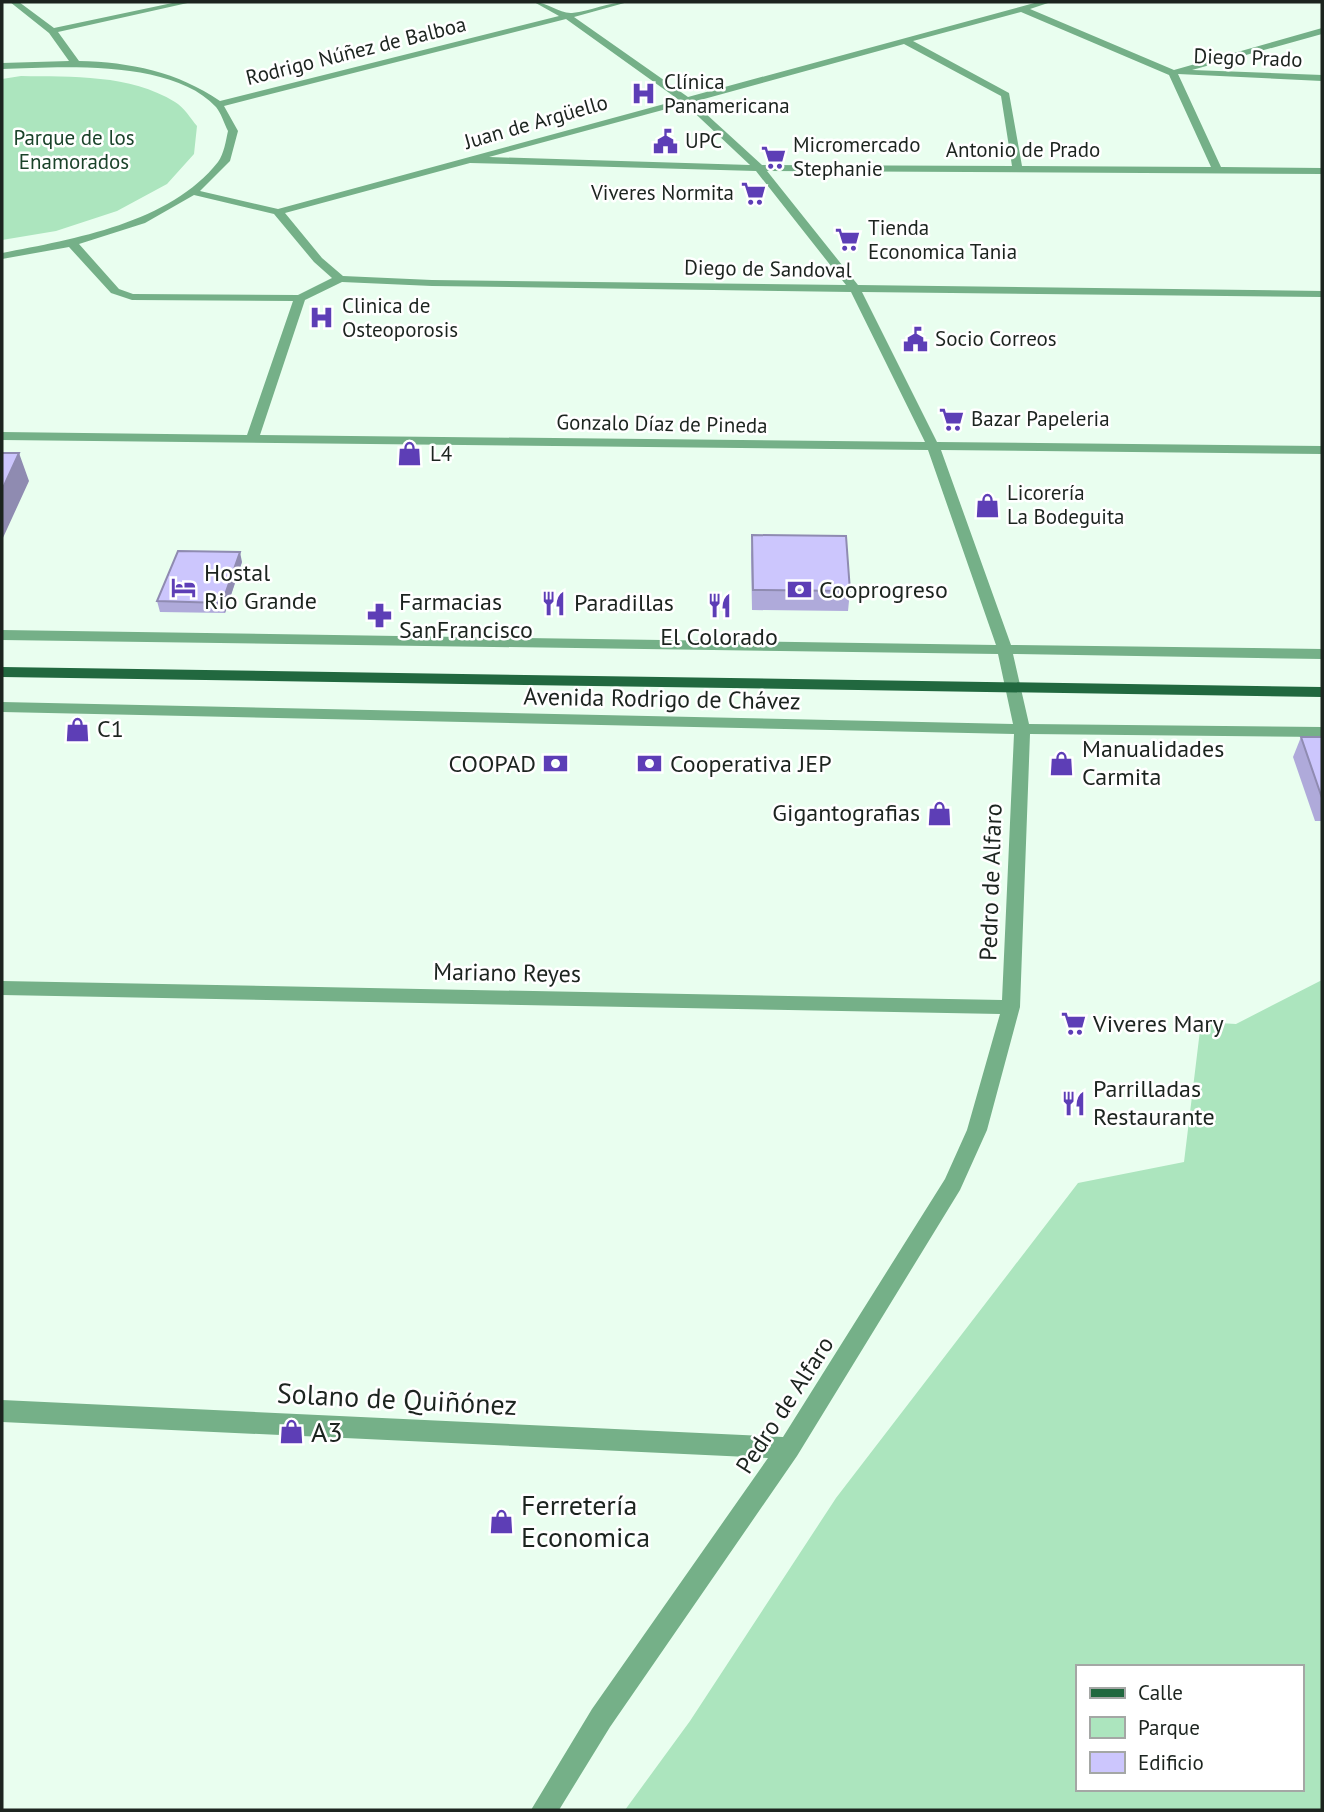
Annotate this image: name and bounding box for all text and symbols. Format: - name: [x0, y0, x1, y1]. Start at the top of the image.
- street label: Rodrigo Núñez de Balboa: [243, 10, 469, 91]
- street label: Diego Prado: [1193, 42, 1303, 73]
- place label: Clínica Panamericana: [664, 68, 790, 119]
- hospital icon: Clínica Panamericana: [630, 80, 658, 108]
- street label: Juan de Argüello: [460, 88, 611, 155]
- park label: Parque de los Enamorados: [13, 124, 135, 175]
- public building icon: UPC: [651, 127, 679, 155]
- place label: UPC: [685, 127, 722, 154]
- place label: Micromercado Stephanie: [793, 131, 920, 182]
- street label: Antonio de Prado: [946, 136, 1100, 163]
- supermarket icon: Micromercado Stephanie: [759, 143, 787, 171]
- place label: Viveres Normita: [590, 179, 734, 206]
- supermarket icon: Viveres Normita: [740, 179, 768, 207]
- place label: Tienda Economica Tania: [868, 214, 1017, 265]
- supermarket icon: Tienda Economica Tania: [834, 226, 862, 254]
- street label: Diego de Sandoval: [684, 254, 852, 283]
- place label: Clinica de Osteoporosis: [342, 292, 458, 343]
- hospital icon: Clinica de Osteoporosis: [308, 304, 336, 332]
- public building icon: Socio Correos: [901, 325, 929, 353]
- place label: Socio Correos: [935, 325, 1057, 352]
- supermarket icon: Bazar Papeleria: [937, 405, 965, 433]
- place label: Bazar Papeleria: [971, 405, 1110, 432]
- street label: Gonzalo Díaz de Pineda: [556, 408, 768, 439]
- shop icon: L4: [396, 440, 424, 468]
- place label: L4: [430, 440, 452, 467]
- place label: Licorería La Bodeguita: [1007, 479, 1124, 530]
- shop icon: Licorería La Bodeguita: [973, 491, 1001, 519]
- place label: Hostal Rio Grande: [204, 557, 317, 616]
- hotel icon: Hostal Rio Grande: [170, 573, 198, 601]
- place label: Cooprogreso: [819, 574, 948, 605]
- bank icon: Cooprogreso: [785, 576, 813, 604]
- place label: Farmacias SanFrancisco: [399, 586, 533, 645]
- place label: Paradillas: [574, 587, 674, 618]
- restaurant icon: Paradillas: [540, 589, 568, 617]
- restaurant icon: El Colorado: [705, 592, 733, 620]
- pharmacy icon: Farmacias SanFrancisco: [365, 602, 393, 630]
- place label: El Colorado: [660, 621, 778, 652]
- street label: Avenida Rodrigo de Chávez: [523, 681, 801, 716]
- place label: C1: [97, 713, 124, 744]
- shop icon: C1: [63, 715, 91, 743]
- place label: Manualidades Carmita: [1082, 733, 1224, 792]
- place label: COOPAD: [448, 748, 536, 779]
- place label: Cooperativa JEP: [670, 748, 832, 779]
- shop icon: Manualidades Carmita: [1048, 749, 1076, 777]
- bank icon: COOPAD: [542, 750, 570, 778]
- bank icon: Cooperativa JEP: [636, 750, 664, 778]
- place label: Gigantografias: [772, 797, 920, 828]
- shop icon: Gigantografias: [926, 799, 954, 827]
- street label: Pedro de Alfaro: [972, 803, 1009, 961]
- street label: Mariano Reyes: [433, 956, 581, 989]
- place label: Viveres Mary: [1092, 1008, 1224, 1039]
- supermarket icon: Viveres Mary: [1059, 1010, 1087, 1038]
- place label: Parrilladas Restaurante: [1093, 1073, 1215, 1132]
- restaurant icon: Parrilladas Restaurante: [1059, 1089, 1087, 1117]
- street label: Pedro de Alfaro: [729, 1330, 840, 1479]
- street label: Solano de Quiñónez: [276, 1374, 518, 1423]
- place label: A3: [311, 1413, 343, 1450]
- shop icon: A3: [277, 1418, 305, 1446]
- place label: Ferretería Economica: [521, 1486, 650, 1555]
- shop icon: Ferretería Economica: [487, 1507, 515, 1535]
- legend: [1076, 1665, 1303, 1791]
- text: Calle: [1138, 1679, 1183, 1706]
- text: Parque: [1138, 1714, 1200, 1741]
- text: Edificio: [1138, 1749, 1204, 1776]

